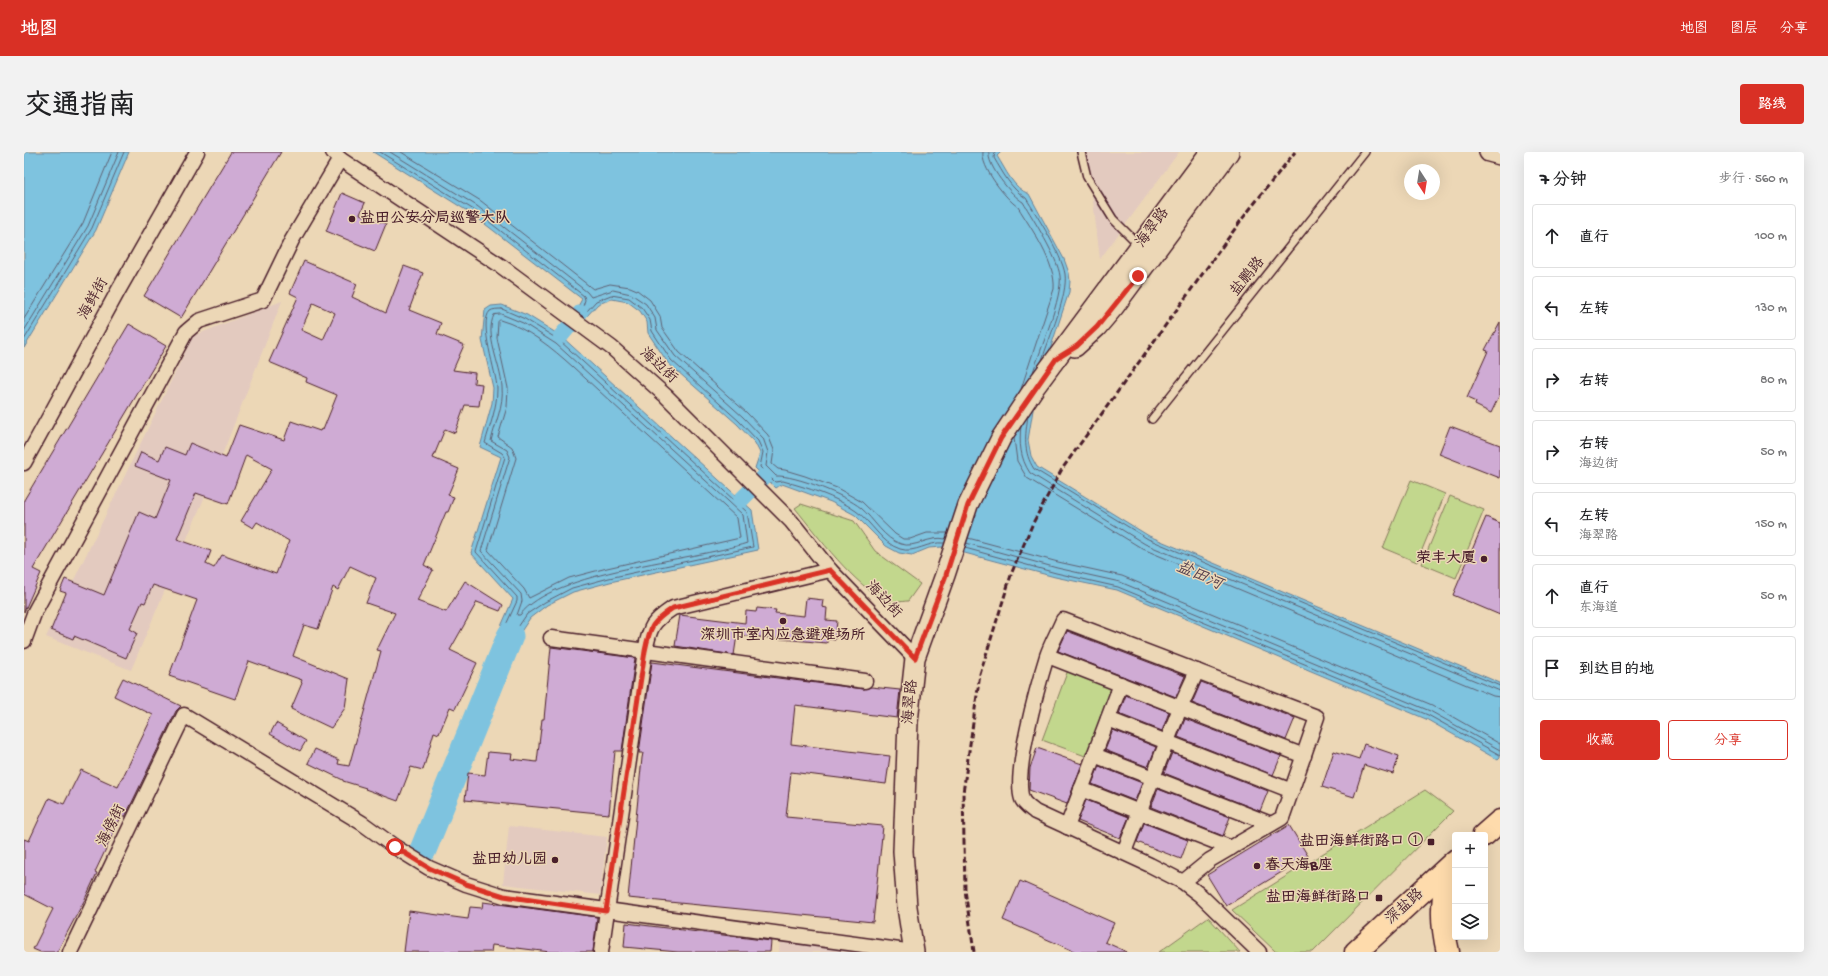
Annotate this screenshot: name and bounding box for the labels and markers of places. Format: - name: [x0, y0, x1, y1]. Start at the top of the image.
- place label: 盐田公安分局巡警大队: [360, 209, 510, 228]
- marker: 盐田公安分局巡警大队: [347, 214, 357, 224]
- place label: 荣丰大厦: [1416, 550, 1476, 568]
- marker: 荣丰大厦: [1479, 554, 1489, 564]
- marker: 深圳市室内应急避难场所: [778, 616, 788, 626]
- place label: 深圳市室内应急避难场所: [700, 627, 866, 645]
- place label: 盐田海鲜街路口 ①: [1299, 832, 1423, 851]
- marker: 盐田海鲜街路口 ①: [1426, 837, 1436, 847]
- place label: 盐田幼儿园: [472, 851, 547, 869]
- marker: 盐田幼儿园: [550, 855, 560, 865]
- place label: 春天海B座: [1265, 857, 1333, 875]
- marker: 春天海B座: [1252, 861, 1262, 871]
- place label: 盐田海鲜街路口: [1266, 889, 1371, 907]
- marker: 盐田海鲜街路口: [1374, 893, 1384, 903]

